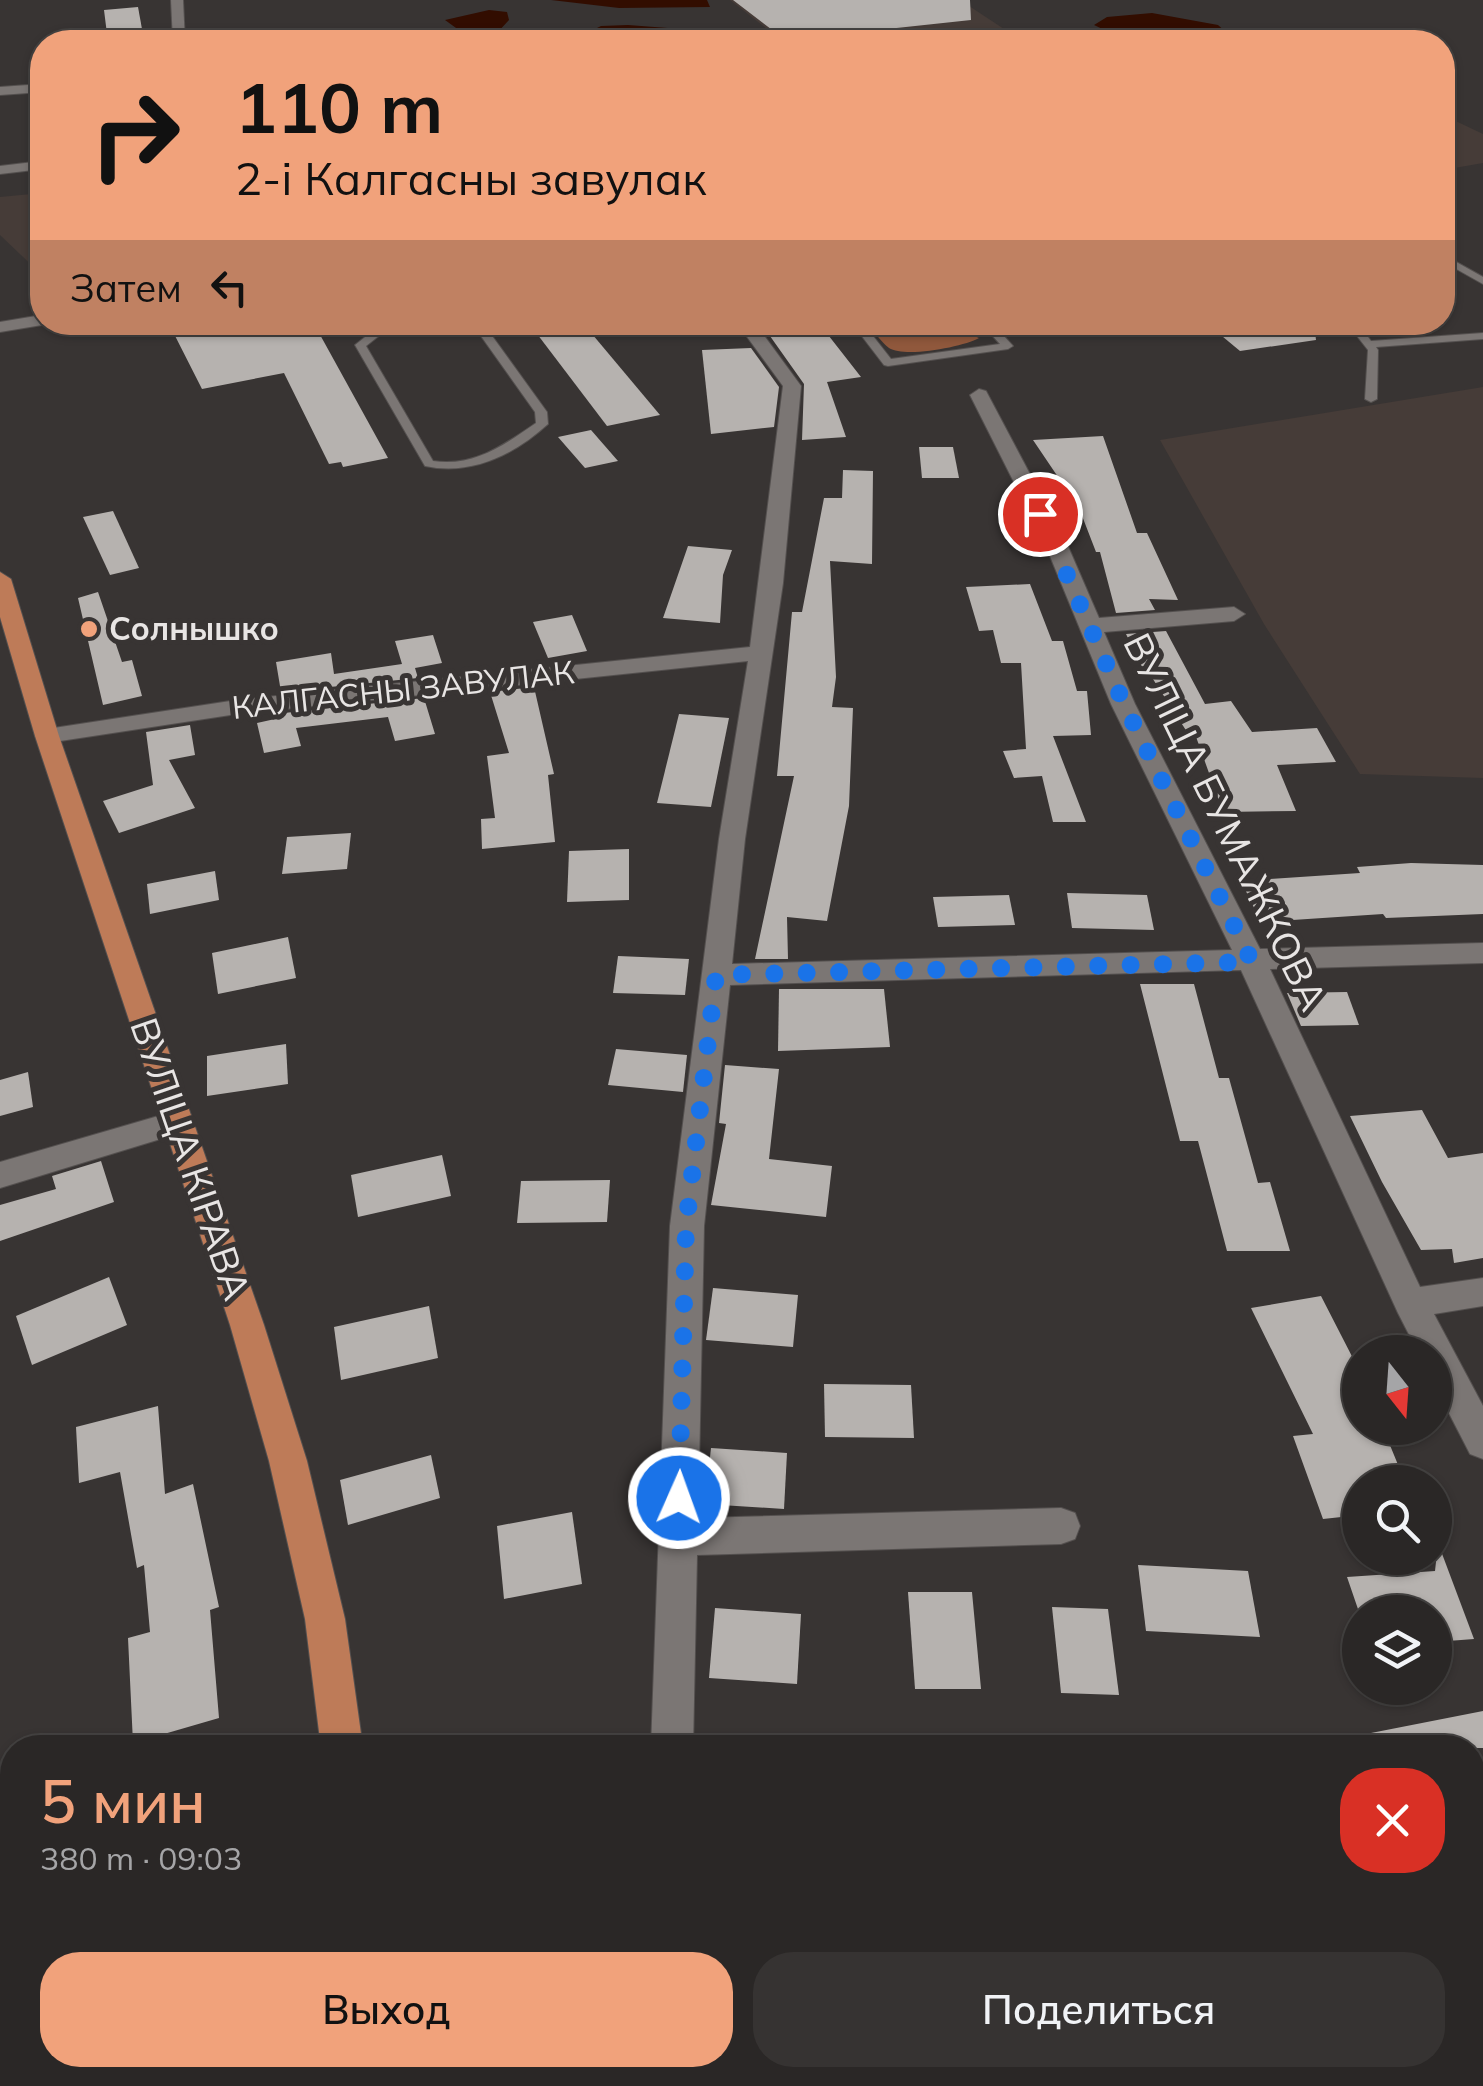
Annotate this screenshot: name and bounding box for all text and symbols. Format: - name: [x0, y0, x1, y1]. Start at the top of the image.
- text: 110 m: [235, 63, 443, 151]
- icon: right: [70, 70, 200, 200]
- text: 2-і Калгасны завулак: [235, 150, 706, 206]
- icon: left: [202, 260, 257, 315]
- text: Затем: [70, 264, 182, 312]
- pin: [998, 472, 1083, 557]
- icon: arrive: [1013, 487, 1068, 542]
- place label: Солнышко: [109, 608, 279, 648]
- marker: Солнышко: [78, 618, 100, 640]
- street label: ВУЛІЦА БУМАЖКОВА: [1114, 625, 1338, 1018]
- street label: КАЛГАСНЫ ЗАВУЛАК: [230, 651, 576, 727]
- street label: ВУЛІЦА КІРАВА: [120, 1011, 262, 1306]
- north arrow: [1342, 1335, 1452, 1445]
- map controls: [1342, 1335, 1452, 1705]
- position arrow: [627, 1446, 731, 1550]
- button: search: [1342, 1465, 1452, 1575]
- button: layers: [1342, 1595, 1452, 1705]
- text: 5 мин: [40, 1763, 206, 1838]
- button: close: [1340, 1768, 1445, 1873]
- text: 380 m · 09:03: [40, 1838, 242, 1878]
- button: Выход: [40, 1952, 733, 2067]
- button: Поделиться: [753, 1952, 1445, 2067]

